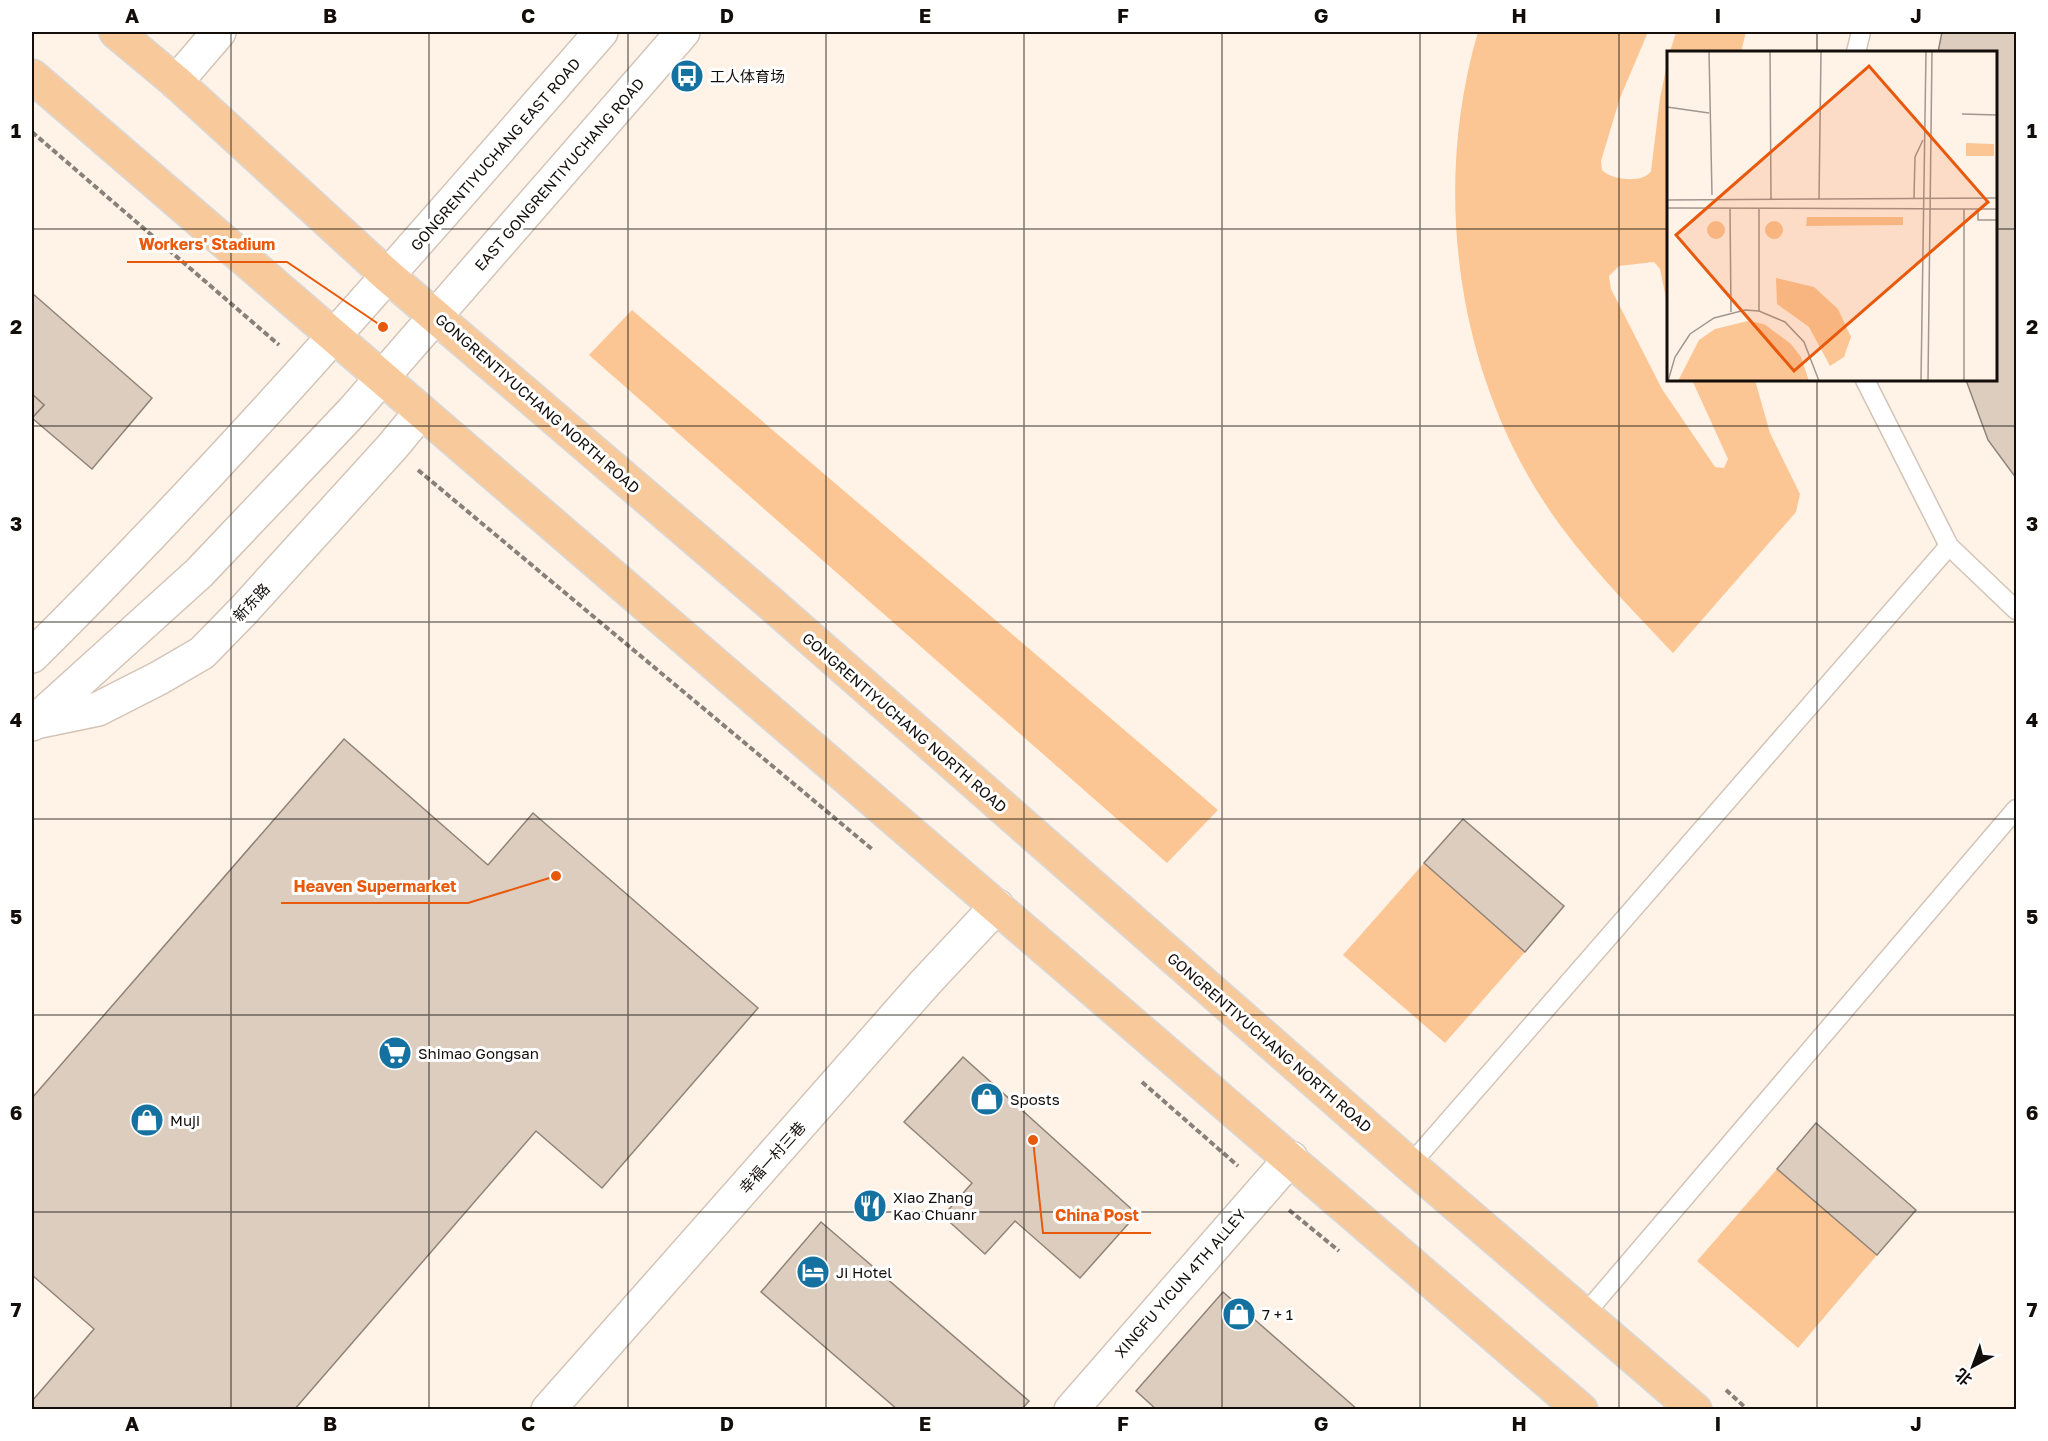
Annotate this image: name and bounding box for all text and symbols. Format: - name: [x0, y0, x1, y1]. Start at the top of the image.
- text: A: [125, 3, 139, 27]
- text: B: [323, 3, 337, 27]
- text: C: [521, 3, 535, 27]
- text: D: [720, 3, 734, 27]
- text: E: [919, 3, 931, 27]
- text: F: [1117, 3, 1129, 27]
- text: G: [1314, 3, 1328, 27]
- text: H: [1511, 3, 1527, 27]
- text: I: [1715, 3, 1721, 27]
- text: J: [1910, 3, 1922, 27]
- inset map: [1667, 51, 1997, 381]
- street label: GONGRENTIYUCHANG EAST ROAD: [406, 54, 584, 254]
- bus stop icon: 工人体育场: [669, 58, 705, 94]
- place label: 工人体育场: [710, 67, 785, 85]
- street label: EAST GONGRENTIYUCHANG ROAD: [470, 74, 648, 274]
- text: 1: [11, 118, 21, 142]
- text: 1: [2027, 118, 2037, 142]
- callout: Workers' Stadium: [127, 228, 287, 262]
- text: Workers' Stadium: [139, 234, 275, 254]
- street label: GONGRENTIYUCHANG NORTH ROAD: [432, 309, 644, 497]
- text: 2: [10, 314, 22, 338]
- text: 2: [2026, 314, 2038, 338]
- text: 3: [10, 511, 22, 535]
- text: 3: [2026, 511, 2038, 535]
- street label: 新东路: [229, 579, 273, 625]
- street label: GONGRENTIYUCHANG NORTH ROAD: [799, 628, 1011, 816]
- text: 4: [10, 707, 22, 731]
- text: 4: [2026, 707, 2038, 731]
- callout: Heaven Supermarket: [281, 869, 468, 903]
- text: Heaven Supermarket: [293, 876, 457, 896]
- text: 5: [10, 904, 22, 928]
- text: 5: [2026, 904, 2038, 928]
- street label: GONGRENTIYUCHANG NORTH ROAD: [1164, 948, 1376, 1136]
- supermarket icon: Shimao Gongsan: [377, 1035, 413, 1071]
- place label: Shimao Gongsan: [418, 1044, 539, 1062]
- shop icon: Sposts: [969, 1081, 1005, 1117]
- place label: Sposts: [1010, 1090, 1060, 1108]
- text: 6: [10, 1100, 22, 1124]
- text: 6: [2026, 1100, 2038, 1124]
- shop icon: Muji: [129, 1102, 165, 1138]
- place label: Muji: [170, 1111, 200, 1129]
- street label: 幸福一村三巷: [735, 1118, 809, 1196]
- restaurant icon: Xiao Zhang Kao Chuanr: [852, 1188, 888, 1224]
- place label: Xiao Zhang Kao Chuanr: [893, 1188, 977, 1223]
- callout: China Post: [1043, 1199, 1151, 1233]
- text: China Post: [1055, 1205, 1139, 1225]
- street label: XINGFU YICUN 4TH ALLEY: [1111, 1205, 1250, 1361]
- hotel icon: Ji Hotel: [795, 1254, 831, 1290]
- place label: Ji Hotel: [836, 1263, 892, 1281]
- shop icon: 7 + 1: [1221, 1296, 1257, 1332]
- text: 7: [11, 1297, 22, 1321]
- text: 7: [2027, 1297, 2038, 1321]
- place label: 7 + 1: [1262, 1305, 1293, 1323]
- north arrow: [1943, 1336, 2003, 1396]
- text: 北: [1951, 1365, 1976, 1390]
- text: A: [125, 1411, 139, 1435]
- text: B: [323, 1411, 337, 1435]
- text: C: [521, 1411, 535, 1435]
- text: D: [720, 1411, 734, 1435]
- text: E: [919, 1411, 931, 1435]
- text: F: [1117, 1411, 1129, 1435]
- text: G: [1314, 1411, 1328, 1435]
- text: H: [1511, 1411, 1527, 1435]
- text: I: [1715, 1411, 1721, 1435]
- text: J: [1910, 1411, 1922, 1435]

